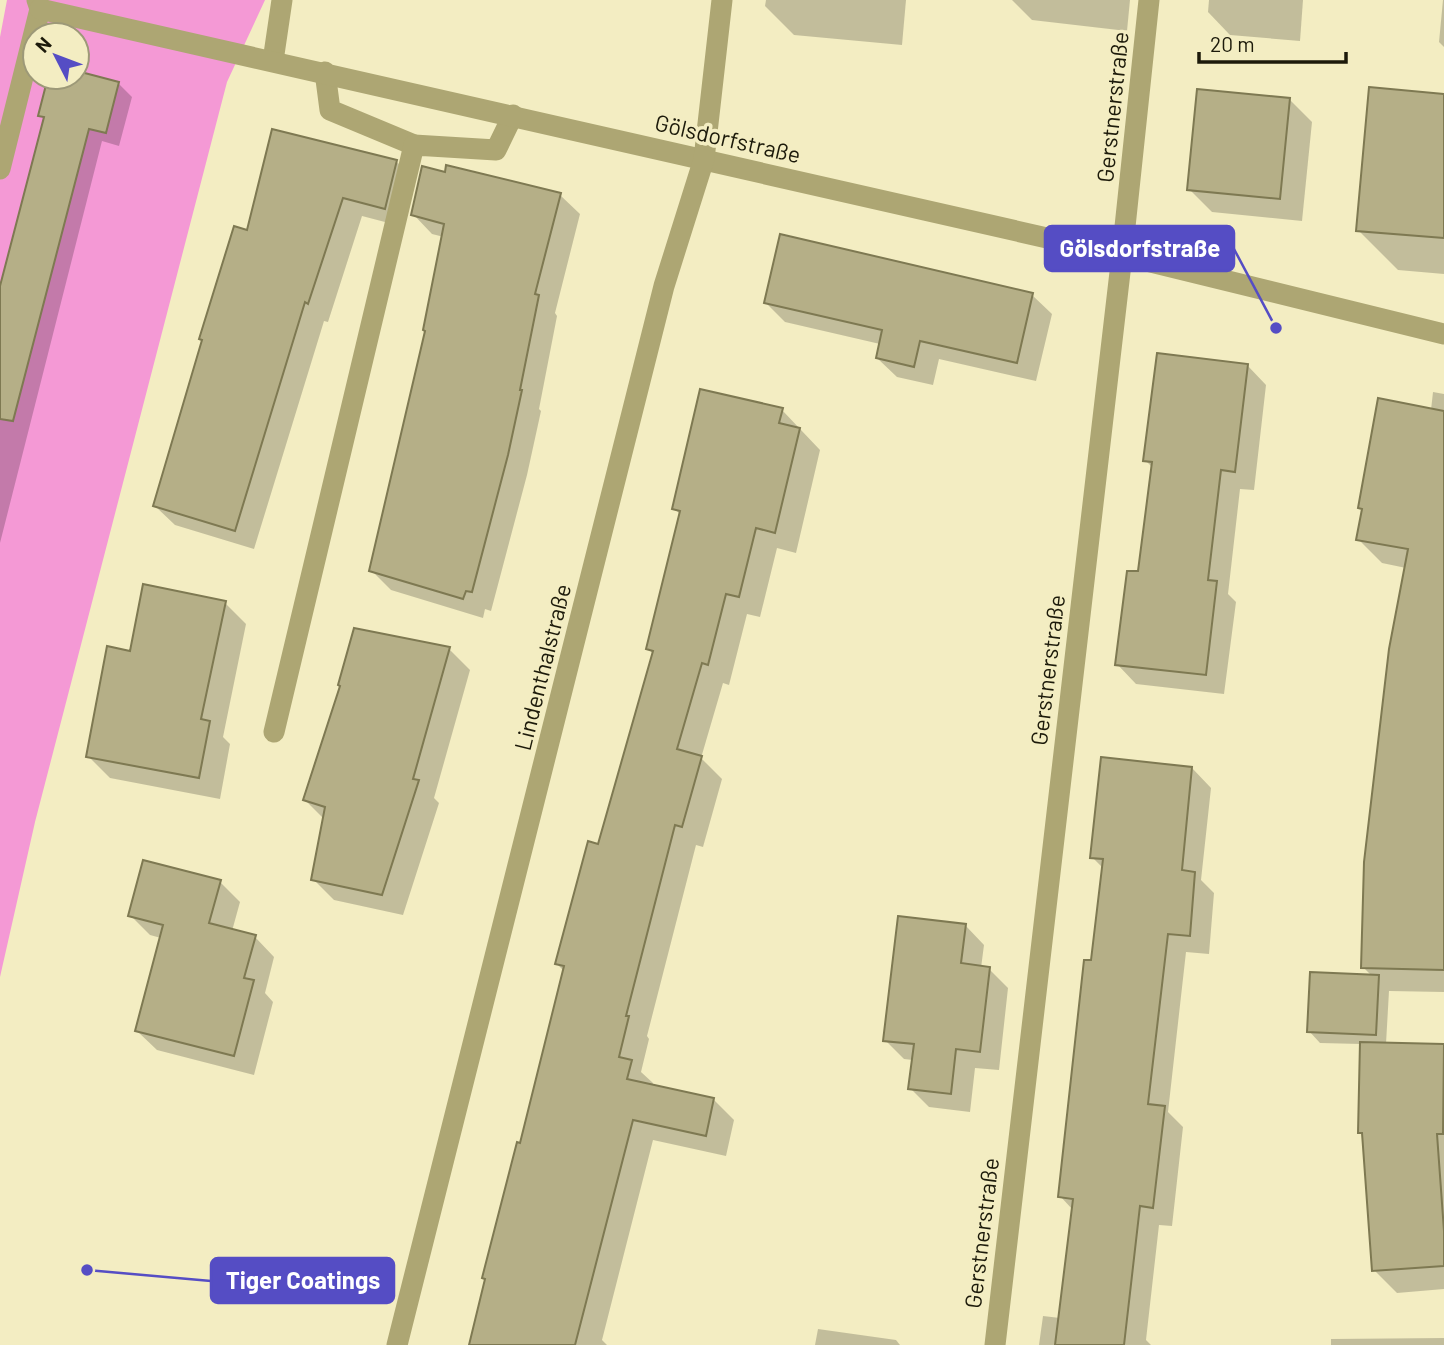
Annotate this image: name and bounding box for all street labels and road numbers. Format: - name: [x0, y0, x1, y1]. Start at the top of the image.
- street label: Gerstnerstraße: [1090, 30, 1134, 184]
- street label: Gölsdorfstraße: [652, 108, 804, 168]
- street label: Lindenthalstraße: [508, 581, 576, 753]
- street label: Gerstnerstraße: [1024, 593, 1070, 747]
- street label: Gerstnerstraße: [958, 1156, 1004, 1310]

